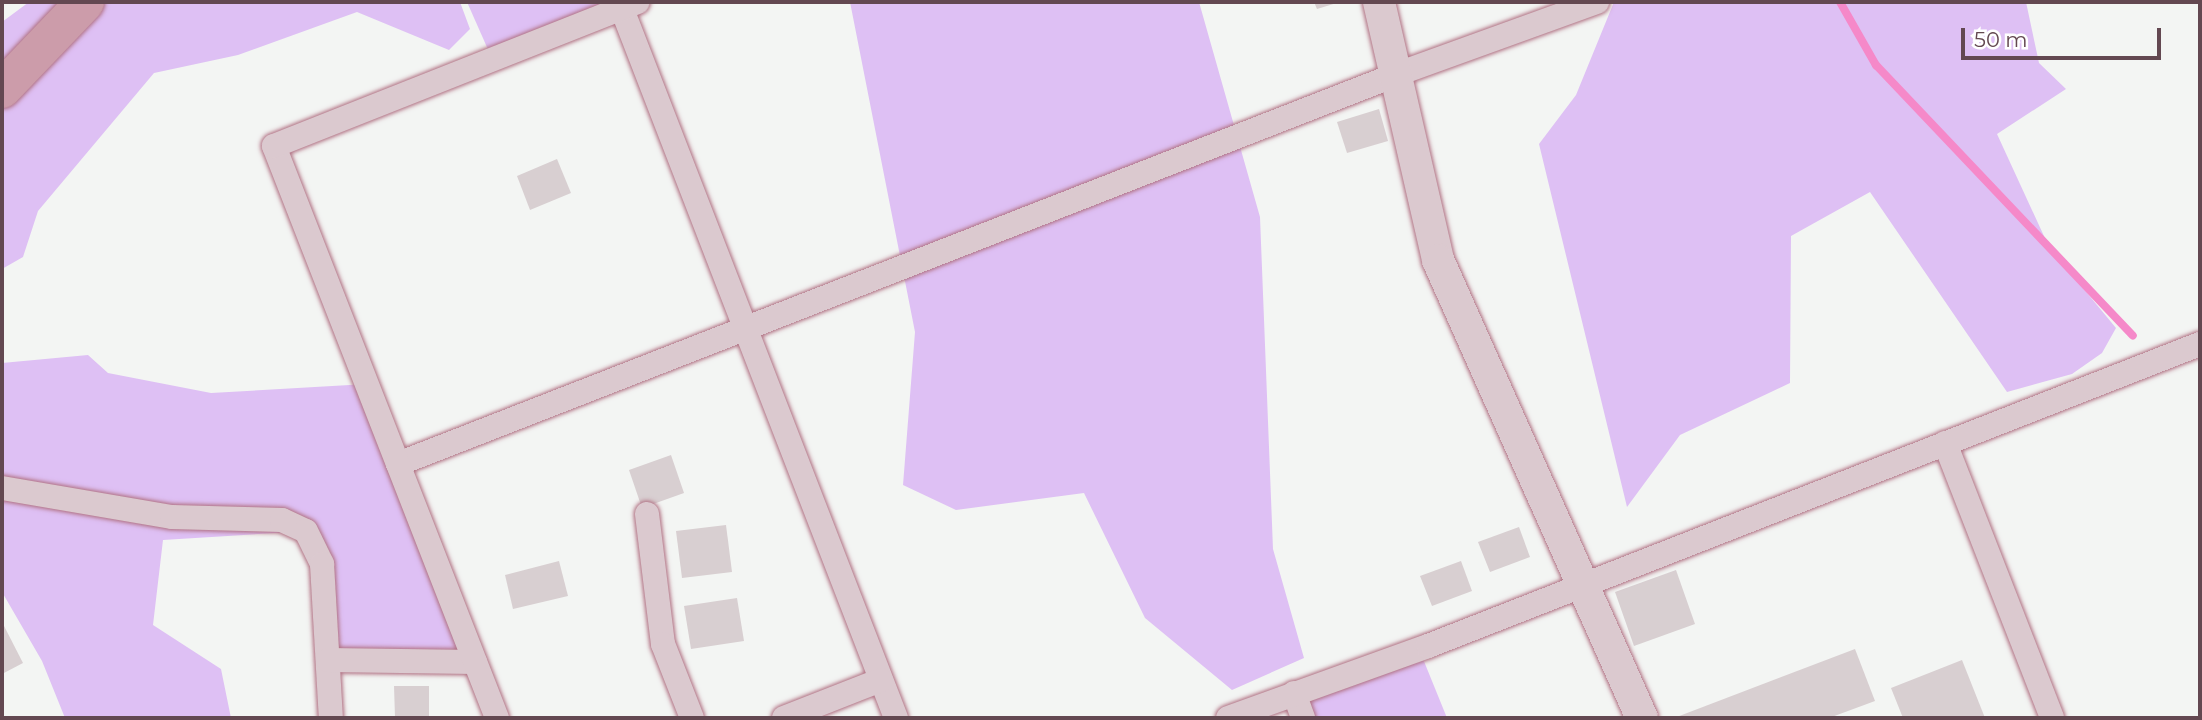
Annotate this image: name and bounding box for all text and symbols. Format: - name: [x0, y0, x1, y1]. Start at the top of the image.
- scale bar: [1964, 14, 2164, 58]
- text: 50 m: [1974, 27, 2028, 52]

